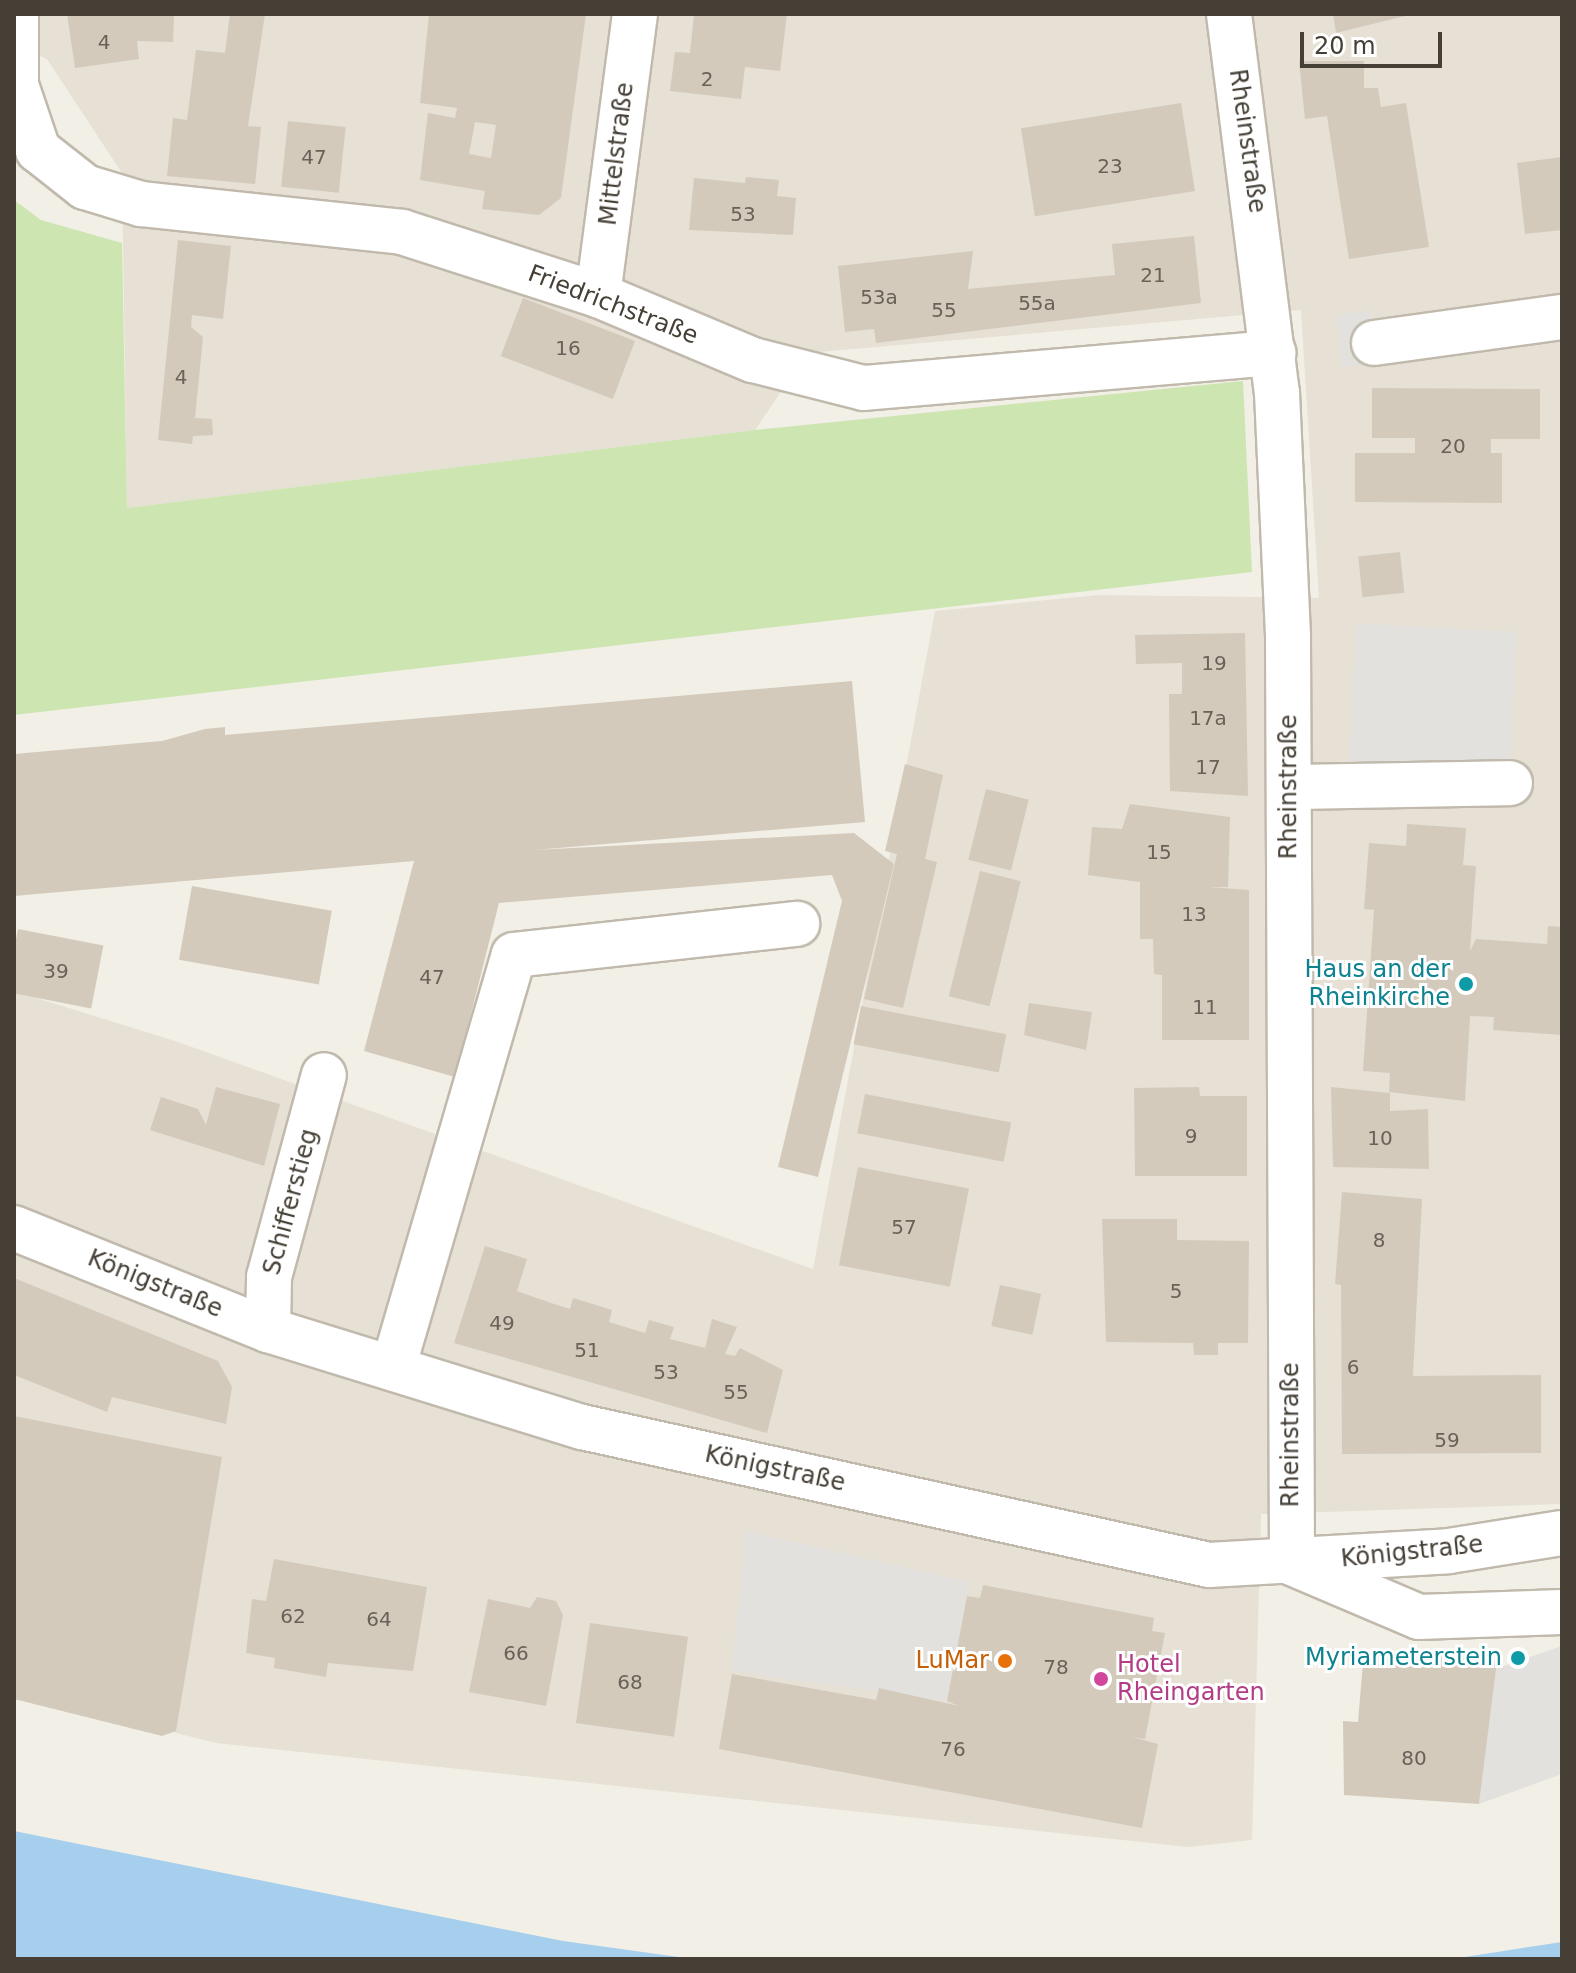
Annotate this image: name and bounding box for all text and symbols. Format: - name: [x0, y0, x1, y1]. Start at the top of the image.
- scale bar: [1304, 16, 1446, 66]
- house number: 4: [98, 30, 110, 54]
- text: 20 m: [1314, 32, 1376, 60]
- house number: 2: [701, 67, 713, 91]
- street label: Rheinstraße: [1223, 67, 1271, 215]
- street label: Mittelstraße: [594, 81, 640, 227]
- house number: 47: [301, 145, 327, 169]
- house number: 23: [1097, 154, 1123, 178]
- house number: 53: [730, 202, 756, 226]
- street label: Friedrichstraße: [524, 259, 702, 351]
- house number: 21: [1140, 263, 1166, 287]
- house number: 53a: [860, 285, 898, 309]
- house number: 55a: [1018, 291, 1056, 315]
- house number: 55: [931, 298, 957, 322]
- house number: 16: [555, 336, 581, 360]
- house number: 4: [175, 365, 187, 389]
- house number: 20: [1440, 434, 1466, 458]
- house number: 19: [1201, 651, 1227, 675]
- house number: 17a: [1189, 706, 1227, 730]
- street label: Rheinstraße: [1275, 715, 1303, 859]
- house number: 17: [1195, 755, 1221, 779]
- house number: 15: [1146, 840, 1172, 864]
- house number: 13: [1181, 902, 1207, 926]
- place label: Haus an der Rheinkirche: [1304, 956, 1450, 1012]
- house number: 39: [43, 959, 69, 983]
- house number: 47: [419, 965, 445, 989]
- marker: Haus an der Rheinkirche: [1457, 975, 1475, 993]
- house number: 11: [1192, 995, 1218, 1019]
- house number: 9: [1185, 1124, 1197, 1148]
- street label: Schifferstieg: [258, 1126, 324, 1278]
- house number: 10: [1367, 1126, 1393, 1150]
- house number: 57: [891, 1215, 917, 1239]
- house number: 8: [1373, 1228, 1385, 1252]
- street label: Königstraße: [83, 1244, 227, 1324]
- house number: 5: [1170, 1279, 1182, 1303]
- house number: 49: [489, 1311, 515, 1335]
- house number: 51: [574, 1338, 600, 1362]
- house number: 6: [1347, 1355, 1359, 1379]
- house number: 53: [653, 1360, 679, 1384]
- street label: Rheinstraße: [1277, 1363, 1305, 1507]
- house number: 55: [723, 1380, 749, 1404]
- house number: 59: [1434, 1428, 1460, 1452]
- street label: Königstraße: [702, 1440, 848, 1498]
- street label: Königstraße: [1340, 1530, 1484, 1574]
- house number: 62: [280, 1604, 306, 1628]
- house number: 64: [366, 1607, 392, 1631]
- house number: 66: [503, 1641, 529, 1665]
- place label: Myriameterstein: [1305, 1644, 1502, 1672]
- place label: LuMar: [916, 1647, 989, 1675]
- marker: Myriameterstein: [1509, 1649, 1527, 1667]
- place label: Hotel Rheingarten: [1117, 1651, 1265, 1707]
- marker: LuMar: [996, 1652, 1014, 1670]
- house number: 78: [1043, 1655, 1069, 1679]
- house number: 68: [617, 1670, 643, 1694]
- marker: Hotel Rheingarten: [1092, 1670, 1110, 1688]
- house number: 76: [940, 1737, 966, 1761]
- house number: 80: [1401, 1746, 1427, 1770]

